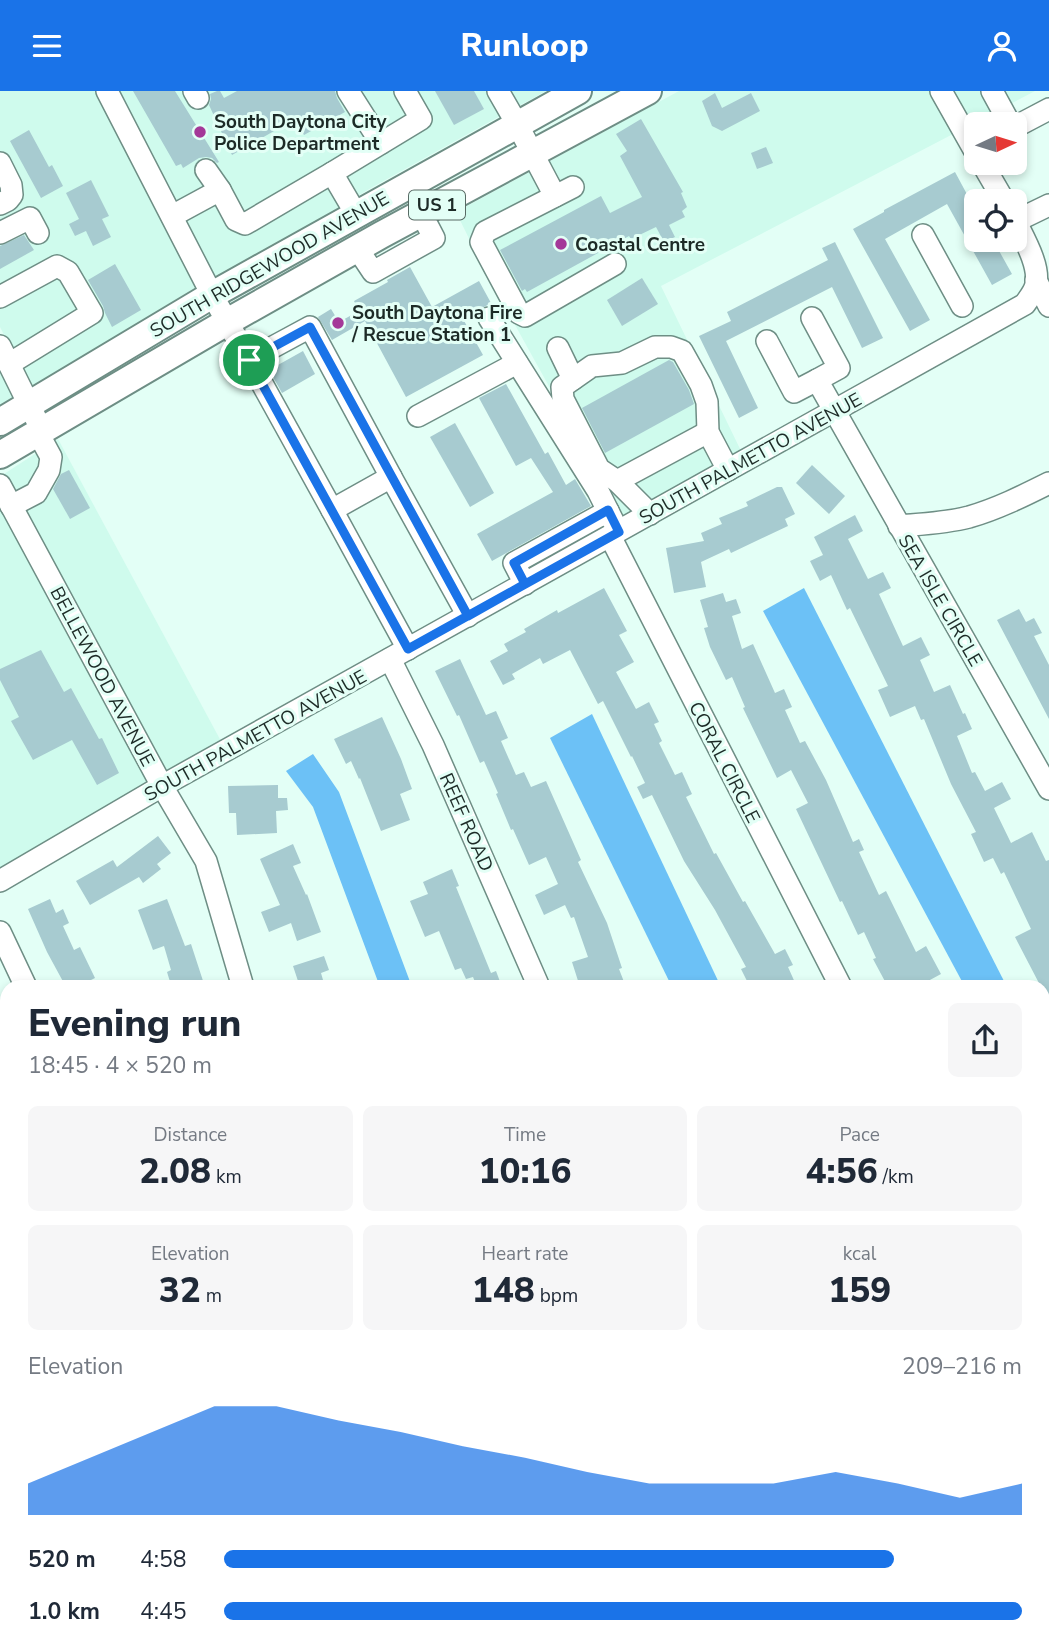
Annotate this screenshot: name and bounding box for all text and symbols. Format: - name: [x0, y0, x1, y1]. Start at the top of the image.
- text: Runloop: [461, 24, 588, 67]
- icon: menu: [28, 27, 66, 65]
- icon: person: [983, 27, 1021, 65]
- place label: South Daytona City Police Department: [214, 109, 388, 157]
- north arrow: [964, 112, 1027, 175]
- map controls: [964, 112, 1027, 252]
- marker: South Daytona City Police Department: [192, 124, 208, 140]
- street label: SOUTH RIDGEWOOD AVENUE: [145, 186, 394, 344]
- button: locate: [964, 189, 1027, 252]
- road number: US 1: [409, 191, 465, 219]
- place label: Coastal Centre: [575, 232, 705, 258]
- marker: Coastal Centre: [553, 236, 569, 252]
- place label: South Daytona Fire / Rescue Station 1: [351, 300, 522, 348]
- marker: South Daytona Fire / Rescue Station 1: [330, 315, 346, 331]
- pin: [219, 330, 279, 390]
- icon: arrive: [230, 341, 268, 379]
- street label: SOUTH PALMETTO AVENUE: [635, 387, 866, 531]
- street label: SEA ISLE CIRCLE: [892, 530, 989, 671]
- street label: BELLEWOOD AVENUE: [44, 582, 161, 771]
- street label: SOUTH PALMETTO AVENUE: [140, 664, 371, 808]
- street label: CORAL CIRCLE: [682, 697, 766, 828]
- street label: REEF ROAD: [433, 769, 499, 876]
- text: Evening run: [28, 998, 241, 1049]
- button: share: [948, 1003, 1022, 1077]
- text: 18:45 · 4 × 520 m: [28, 1050, 212, 1081]
- text: Distance: [153, 1122, 227, 1148]
- text: Time: [504, 1122, 546, 1148]
- text: Pace: [839, 1122, 880, 1148]
- text: 2.08: [139, 1148, 211, 1195]
- text: 10:16: [478, 1148, 572, 1195]
- text: 4:56: [806, 1148, 878, 1195]
- text: km: [211, 1164, 242, 1190]
- text: /km: [878, 1164, 914, 1190]
- text: Elevation: [151, 1241, 230, 1267]
- text: Heart rate: [482, 1241, 568, 1267]
- text: kcal: [843, 1241, 877, 1267]
- text: 32: [159, 1267, 201, 1314]
- text: 148: [472, 1267, 535, 1314]
- text: 159: [828, 1267, 891, 1314]
- text: m: [201, 1283, 222, 1309]
- text: bpm: [535, 1283, 578, 1309]
- text: Elevation: [28, 1351, 123, 1382]
- text: 209–216 m: [902, 1351, 1022, 1382]
- text: 520 m: [28, 1544, 96, 1575]
- text: 4:58: [140, 1544, 187, 1575]
- text: 1.0 km: [28, 1596, 100, 1627]
- text: 4:45: [140, 1596, 187, 1627]

